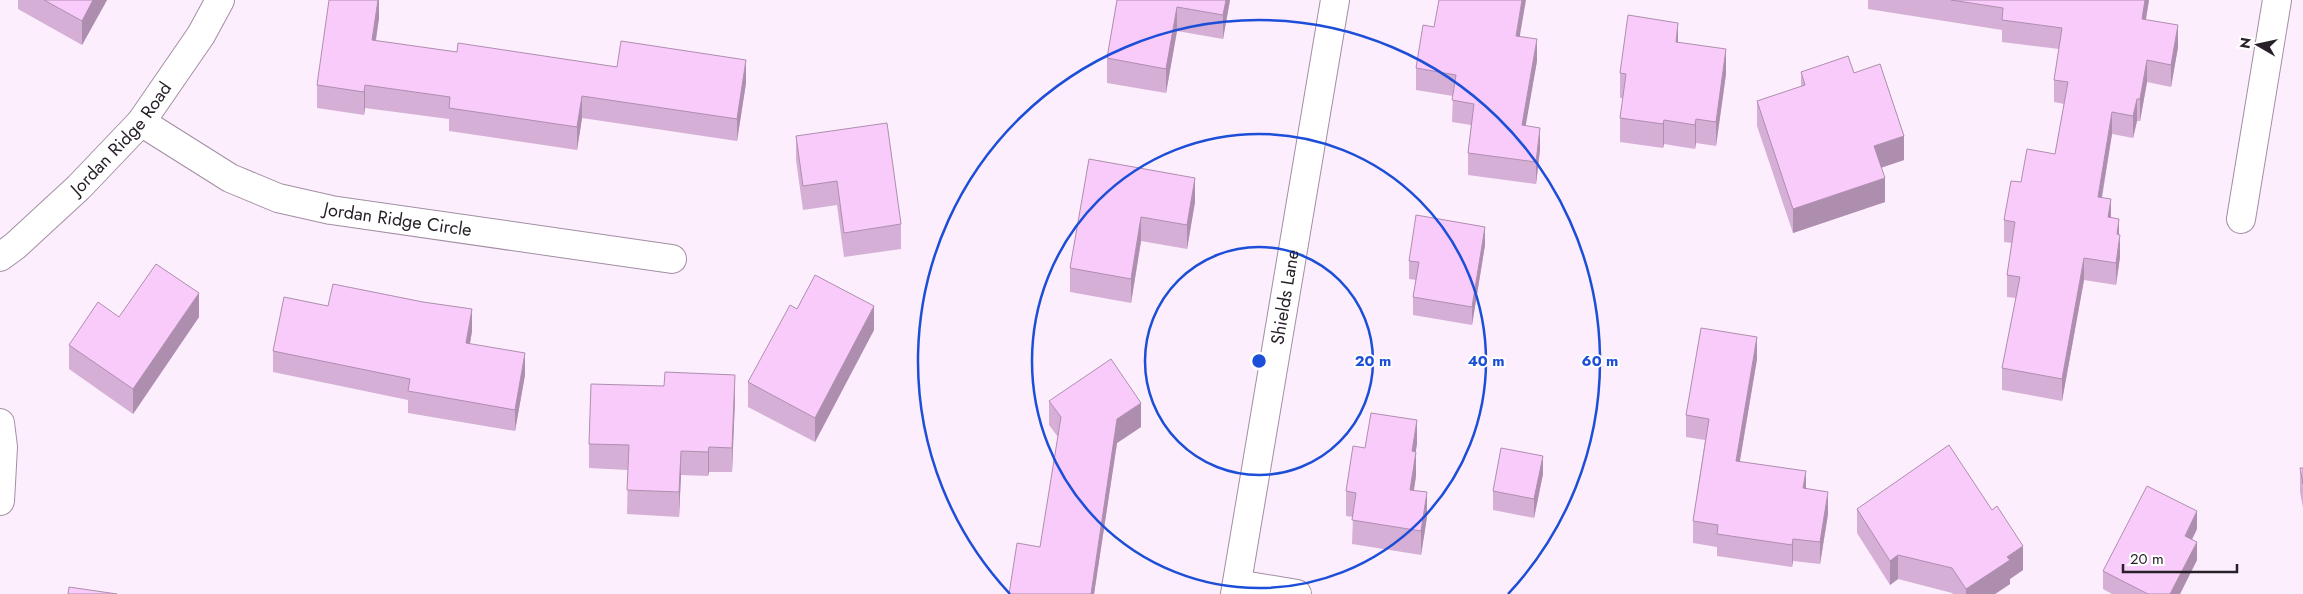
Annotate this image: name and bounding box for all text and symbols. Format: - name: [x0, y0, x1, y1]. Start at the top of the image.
- north arrow: [2233, 20, 2283, 70]
- text: N: [2234, 36, 2256, 50]
- street label: Jordan Ridge Road: [63, 77, 178, 203]
- street label: Jordan Ridge Circle: [319, 195, 473, 243]
- street label: Shields Lane: [1264, 248, 1306, 347]
- text: 20 m: [1355, 350, 1391, 372]
- text: 40 m: [1467, 350, 1505, 372]
- text: 60 m: [1582, 350, 1618, 372]
- centre of rings: [1250, 352, 1268, 370]
- scale bar: [2123, 542, 2237, 574]
- text: 20 m: [2130, 548, 2164, 570]

